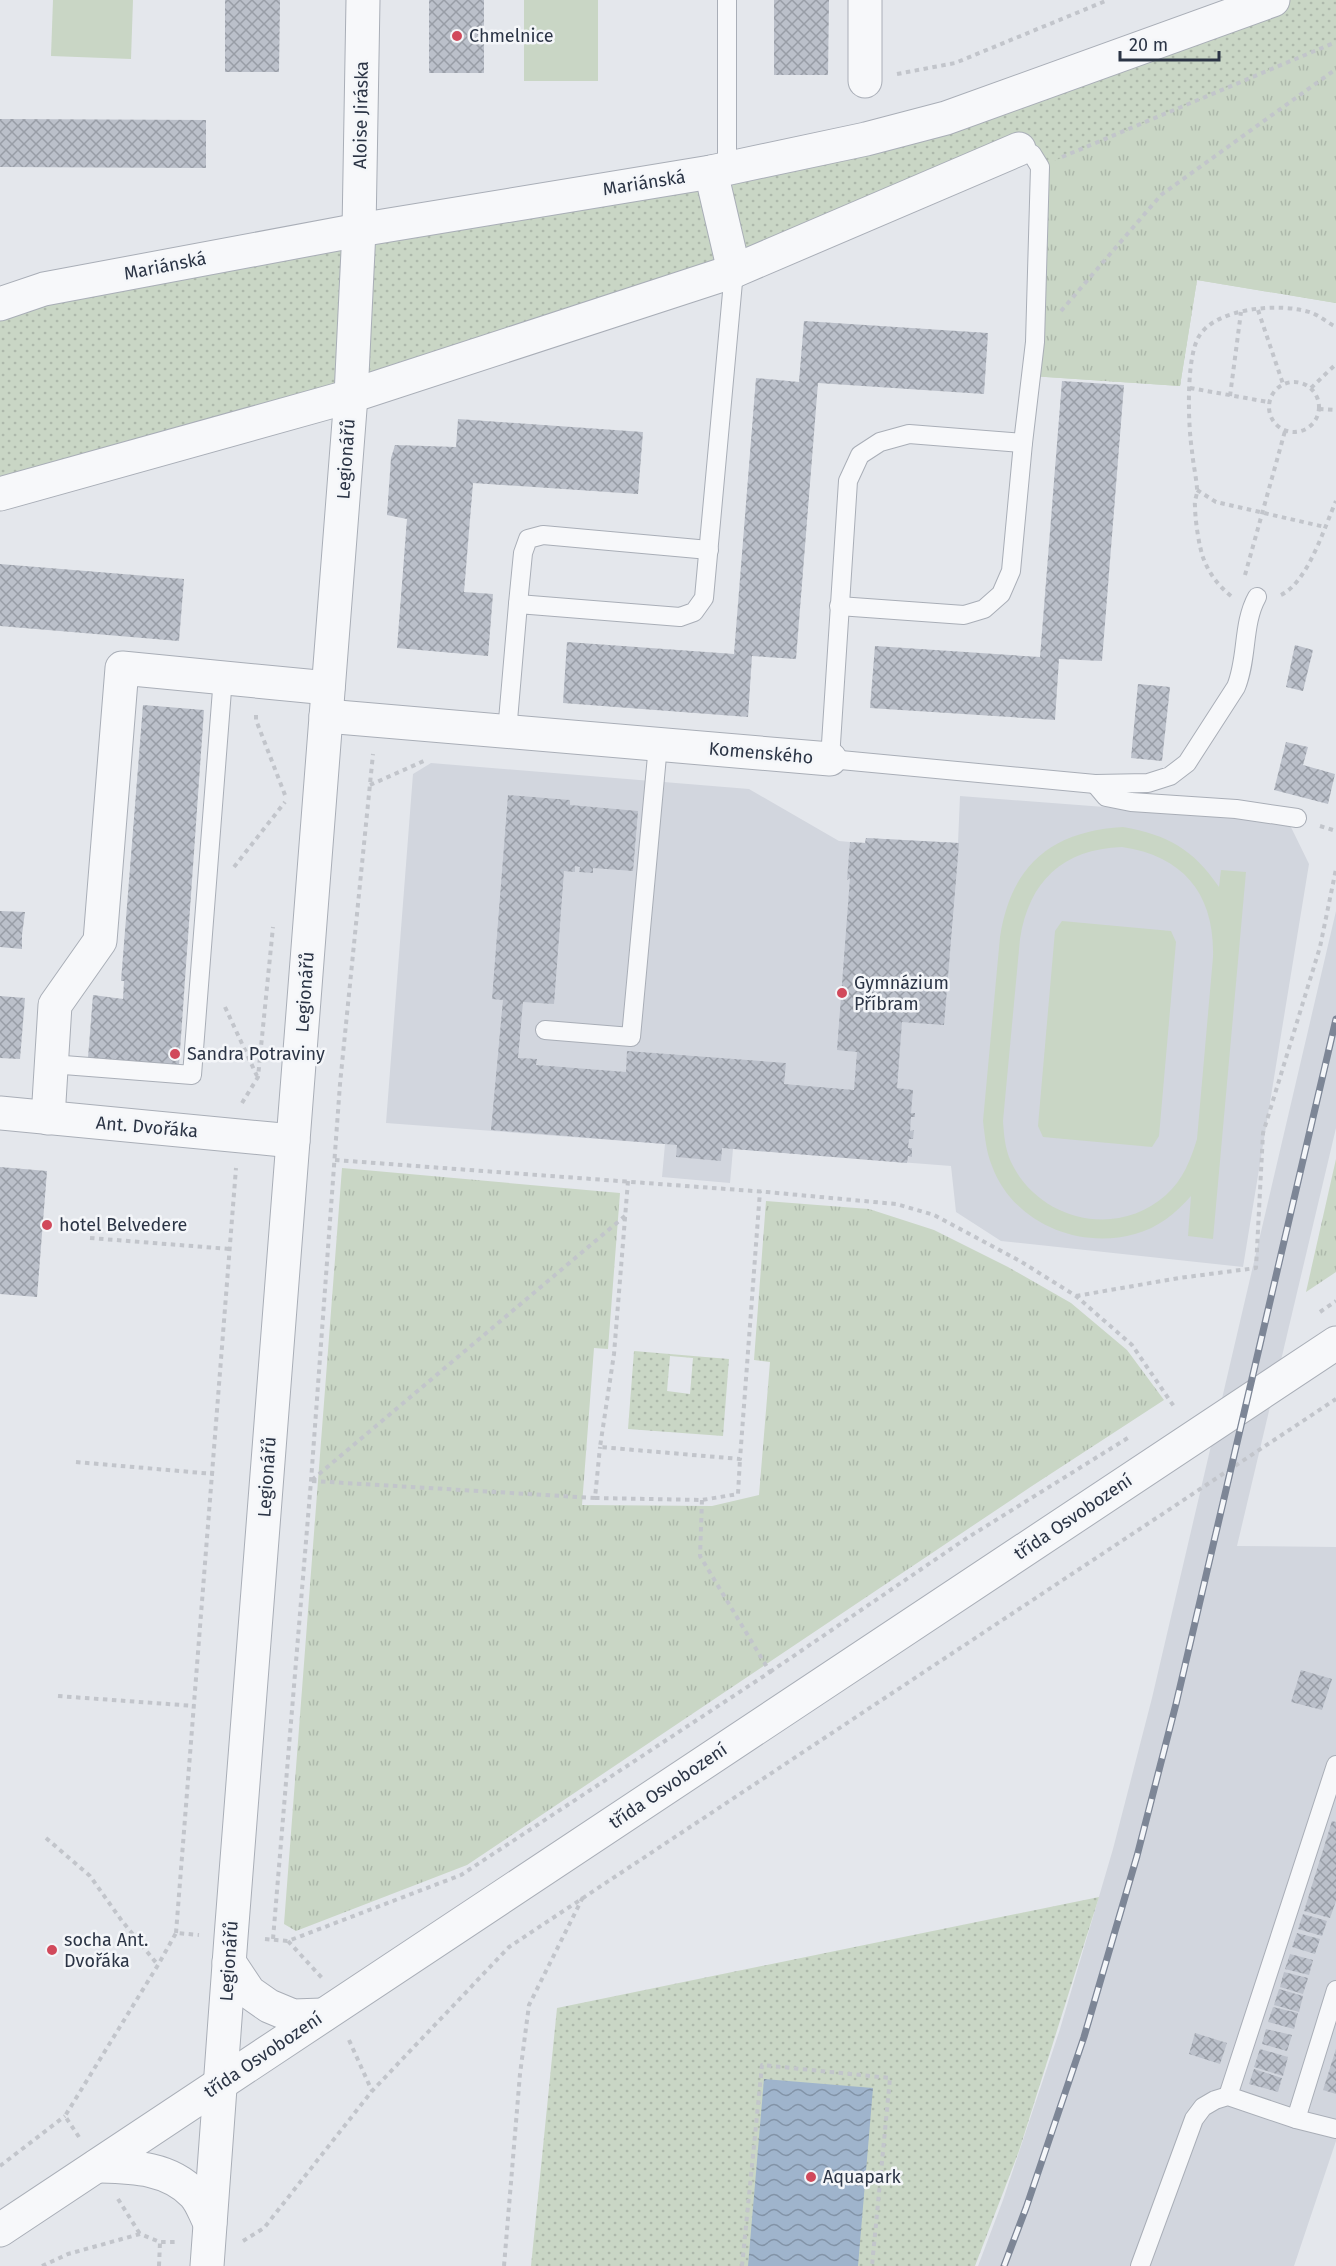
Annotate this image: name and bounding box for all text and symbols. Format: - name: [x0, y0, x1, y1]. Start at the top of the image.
- scale bar: [1120, 24, 1219, 62]
- place label: Chmelnice: [469, 25, 554, 47]
- marker: Chmelnice: [450, 29, 464, 43]
- text: 20 m: [1129, 34, 1168, 56]
- street label: Aloise Jiráska: [349, 61, 373, 169]
- street label: Mariánská: [601, 166, 687, 200]
- street label: Mariánská: [122, 247, 208, 285]
- street label: Legionářů: [332, 418, 360, 500]
- street label: Komenského: [708, 737, 814, 769]
- street label: Legionářů: [291, 951, 319, 1033]
- place label: Gymnázium Příbram: [854, 972, 949, 1015]
- marker: Gymnázium Příbram: [835, 986, 849, 1000]
- place label: Sandra Potraviny: [187, 1043, 325, 1065]
- marker: Sandra Potraviny: [168, 1047, 182, 1061]
- street label: Ant. Dvořáka: [95, 1112, 199, 1142]
- place label: hotel Belvedere: [59, 1214, 187, 1236]
- marker: hotel Belvedere: [40, 1218, 54, 1232]
- street label: Legionářů: [253, 1436, 281, 1518]
- street label: třída Osvobození: [1010, 1469, 1136, 1565]
- street label: třída Osvobození: [605, 1738, 731, 1834]
- street label: Legionářů: [215, 1920, 243, 2002]
- place label: socha Ant. Dvořáka: [64, 1929, 148, 1972]
- marker: socha Ant. Dvořáka: [45, 1943, 59, 1957]
- street label: třída Osvobození: [200, 2007, 326, 2103]
- place label: Aquapark: [823, 2166, 902, 2188]
- marker: Aquapark: [804, 2170, 818, 2184]

